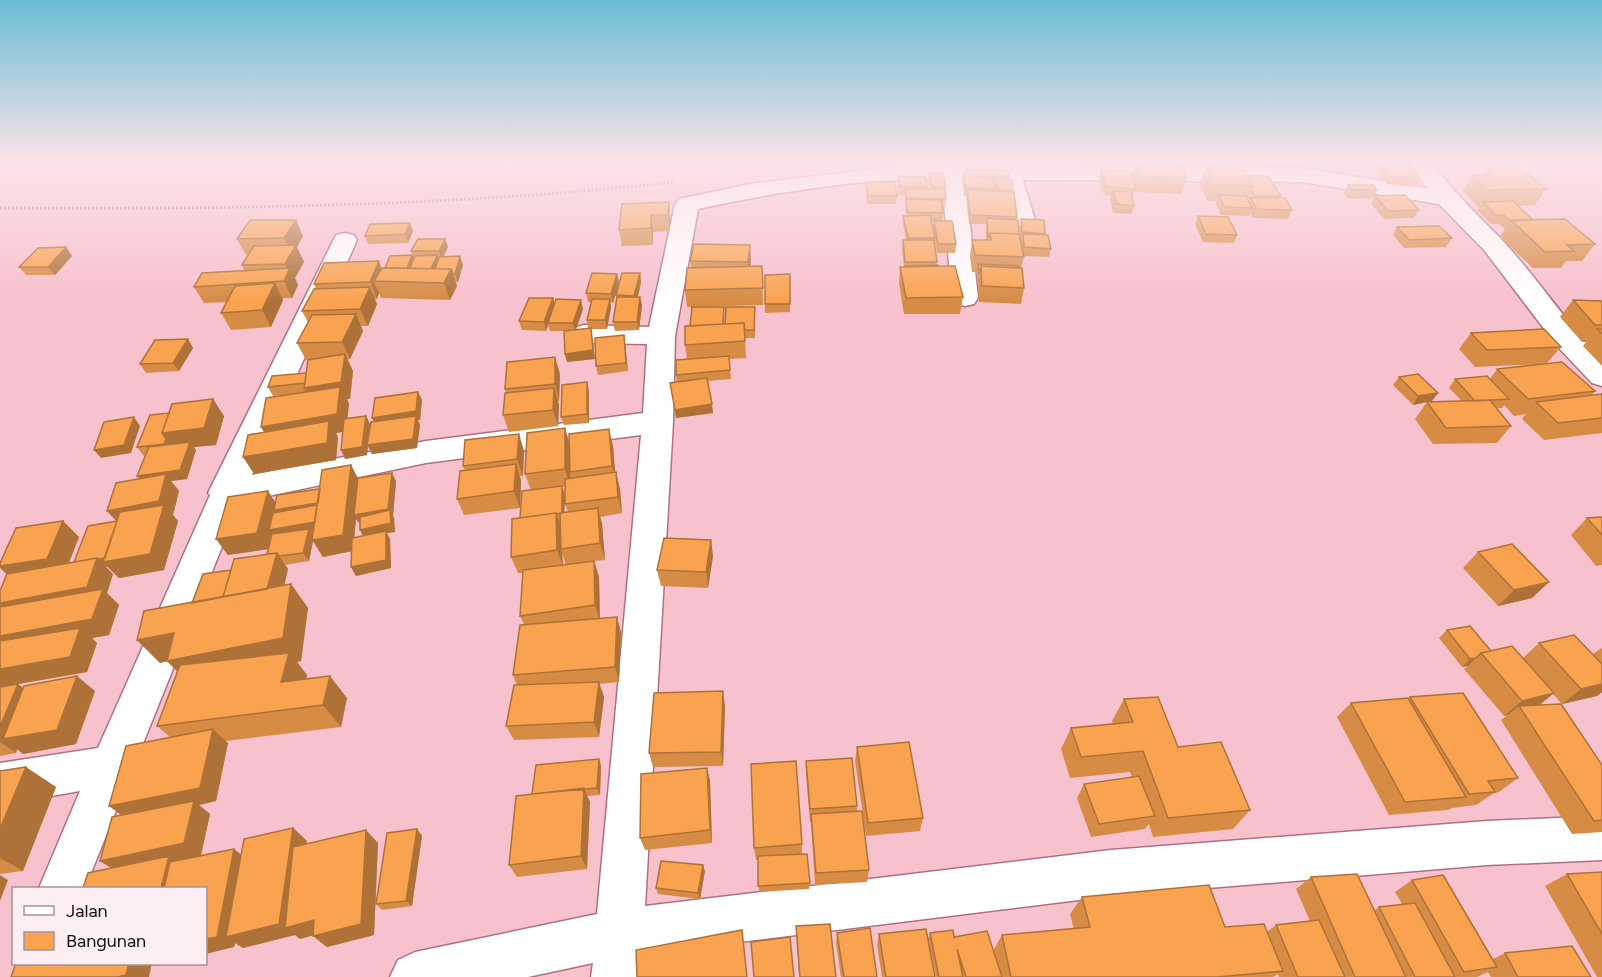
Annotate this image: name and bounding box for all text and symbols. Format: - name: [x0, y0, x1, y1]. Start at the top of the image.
- legend: [12, 887, 207, 965]
- text: Jalan: [66, 900, 108, 922]
- text: Bangunan: [66, 930, 146, 952]

